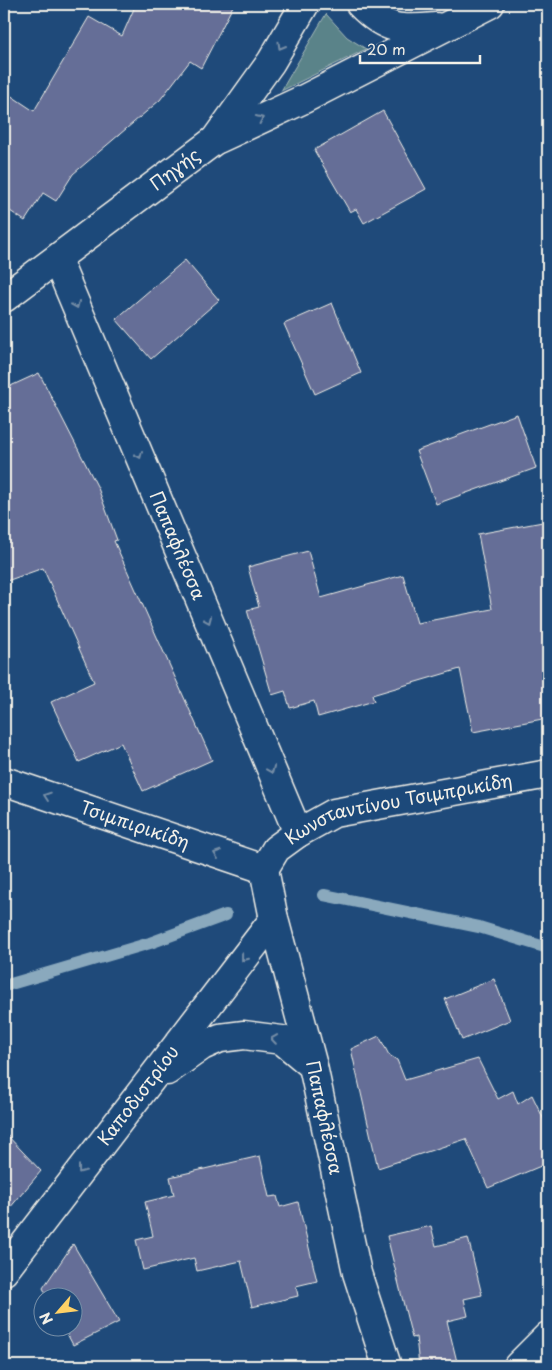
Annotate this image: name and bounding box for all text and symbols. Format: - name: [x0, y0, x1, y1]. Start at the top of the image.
- scale bar: [360, 32, 480, 64]
- text: 20 m: [367, 37, 406, 60]
- one-way arrow: [277, 41, 287, 50]
- one-way arrow: [254, 116, 263, 126]
- street label: Πηγής: [144, 141, 205, 196]
- one-way arrow: [69, 300, 80, 309]
- one-way arrow: [133, 450, 143, 458]
- street label: Παπαφλέσσα: [144, 487, 214, 604]
- one-way arrow: [203, 616, 213, 624]
- one-way arrow: [265, 765, 276, 774]
- street label: Κωνσταντίνου Τσιμπρικίδη: [279, 766, 514, 850]
- one-way arrow: [43, 792, 52, 802]
- street label: Τσιμπιρικίδη: [77, 793, 193, 855]
- one-way arrow: [214, 849, 222, 859]
- one-way arrow: [241, 952, 249, 961]
- one-way arrow: [270, 1034, 278, 1045]
- street label: Καποδιστρίου: [90, 1039, 185, 1151]
- street label: Παπαφλέσσα: [300, 1058, 351, 1177]
- one-way arrow: [78, 1164, 87, 1174]
- north arrow: [32, 1288, 82, 1338]
- text: N: [34, 1309, 58, 1328]

